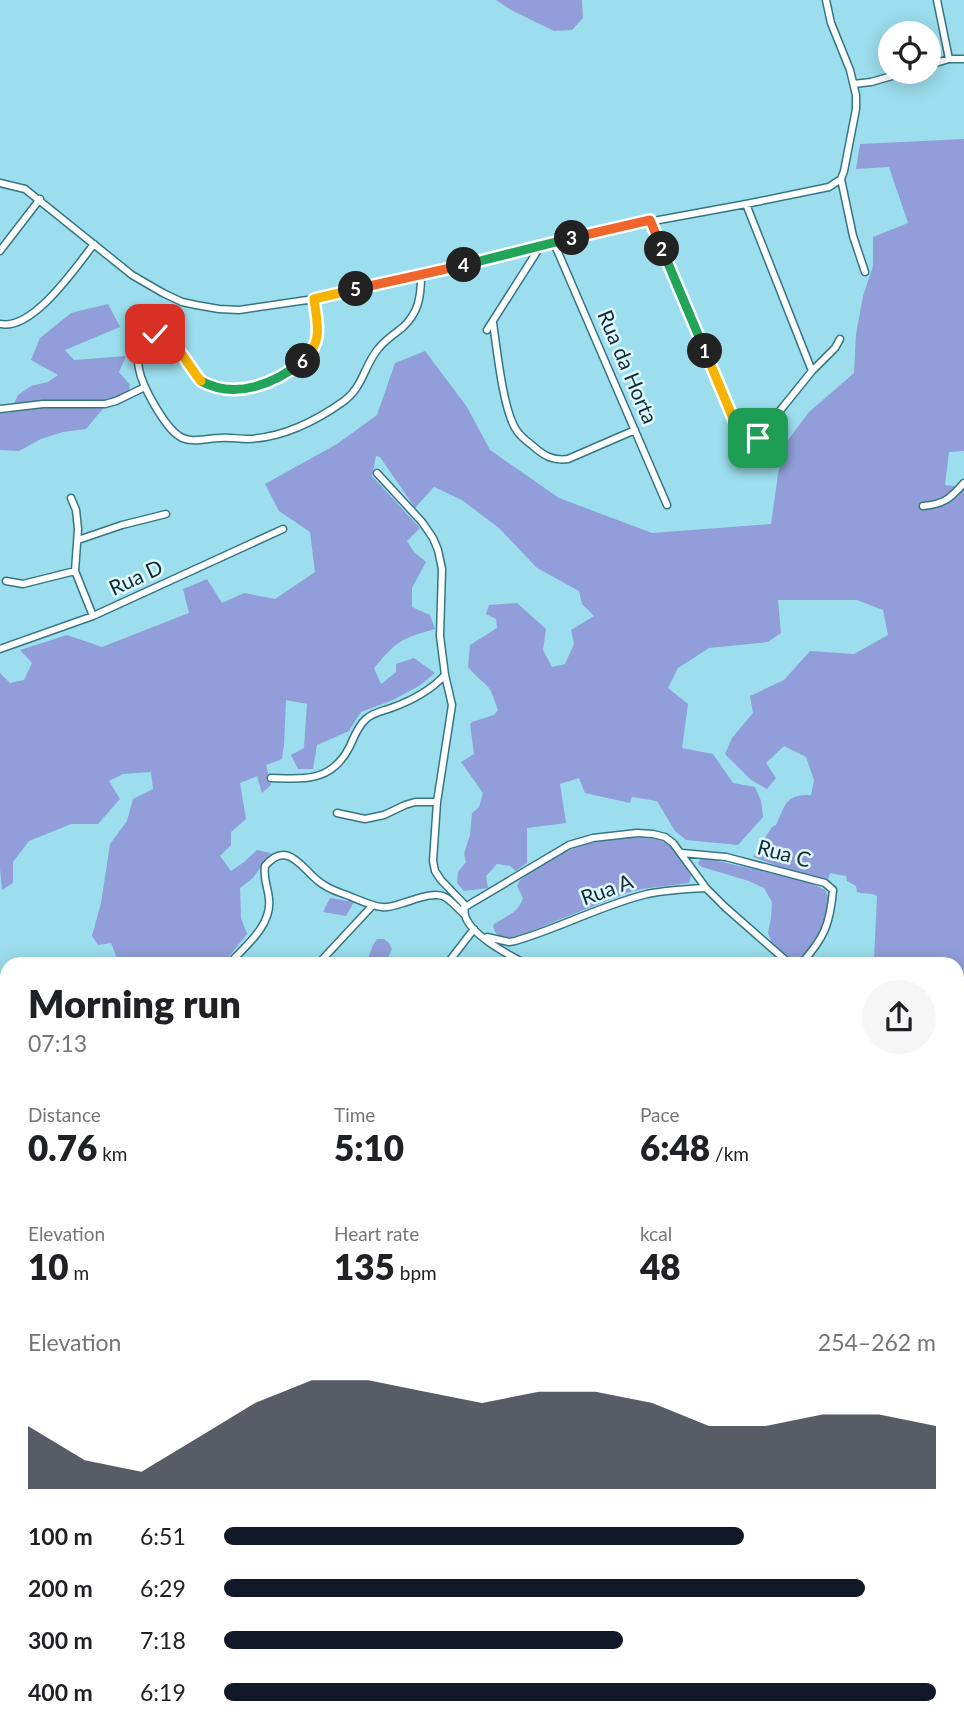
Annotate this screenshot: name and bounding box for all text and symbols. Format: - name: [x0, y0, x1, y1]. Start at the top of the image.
- map controls: [878, 21, 941, 84]
- button: locate: [878, 21, 941, 84]
- pin: 3: [554, 220, 590, 256]
- text: 3: [566, 226, 577, 249]
- pin: 2: [644, 232, 680, 266]
- text: 2: [656, 237, 667, 260]
- pin: 4: [447, 247, 482, 282]
- text: 4: [458, 253, 469, 276]
- pin: 5: [338, 272, 374, 306]
- text: 5: [350, 277, 361, 300]
- pin: [125, 304, 185, 364]
- street label: Rua da Horta: [593, 306, 664, 427]
- icon: check: [136, 315, 174, 353]
- pin: 1: [688, 334, 722, 368]
- text: 1: [699, 339, 710, 362]
- pin: 6: [286, 344, 320, 378]
- text: 6: [297, 349, 308, 372]
- pin: [728, 408, 788, 468]
- icon: arrive: [739, 419, 777, 457]
- street label: Rua D: [105, 553, 166, 600]
- street label: Rua C: [755, 833, 814, 872]
- street label: Rua A: [577, 867, 637, 910]
- text: Morning run: [28, 980, 241, 1026]
- button: share: [862, 980, 936, 1054]
- text: 07:13: [28, 1029, 87, 1057]
- text: Distance: [28, 1103, 101, 1126]
- text: Time: [334, 1103, 375, 1126]
- text: Pace: [640, 1103, 679, 1126]
- text: 0.76: [28, 1126, 97, 1168]
- text: 5:10: [334, 1126, 404, 1168]
- text: 6:48: [640, 1126, 710, 1168]
- text: km: [97, 1142, 127, 1165]
- text: /km: [710, 1142, 749, 1165]
- text: Elevation: [28, 1222, 105, 1245]
- text: Heart rate: [334, 1222, 419, 1245]
- text: kcal: [640, 1222, 672, 1245]
- text: 10: [28, 1245, 69, 1287]
- text: 135: [334, 1245, 395, 1287]
- text: 48: [640, 1245, 681, 1287]
- text: m: [69, 1261, 89, 1284]
- text: bpm: [395, 1261, 437, 1284]
- text: Elevation: [28, 1328, 121, 1356]
- text: 254–262 m: [818, 1328, 936, 1356]
- text: 100 m: [28, 1522, 93, 1550]
- text: 6:51: [140, 1522, 186, 1550]
- text: 200 m: [28, 1574, 93, 1602]
- text: 6:29: [140, 1574, 186, 1602]
- text: 300 m: [28, 1626, 93, 1654]
- text: 7:18: [140, 1626, 186, 1654]
- text: 400 m: [28, 1678, 93, 1706]
- text: 6:19: [140, 1678, 186, 1706]

